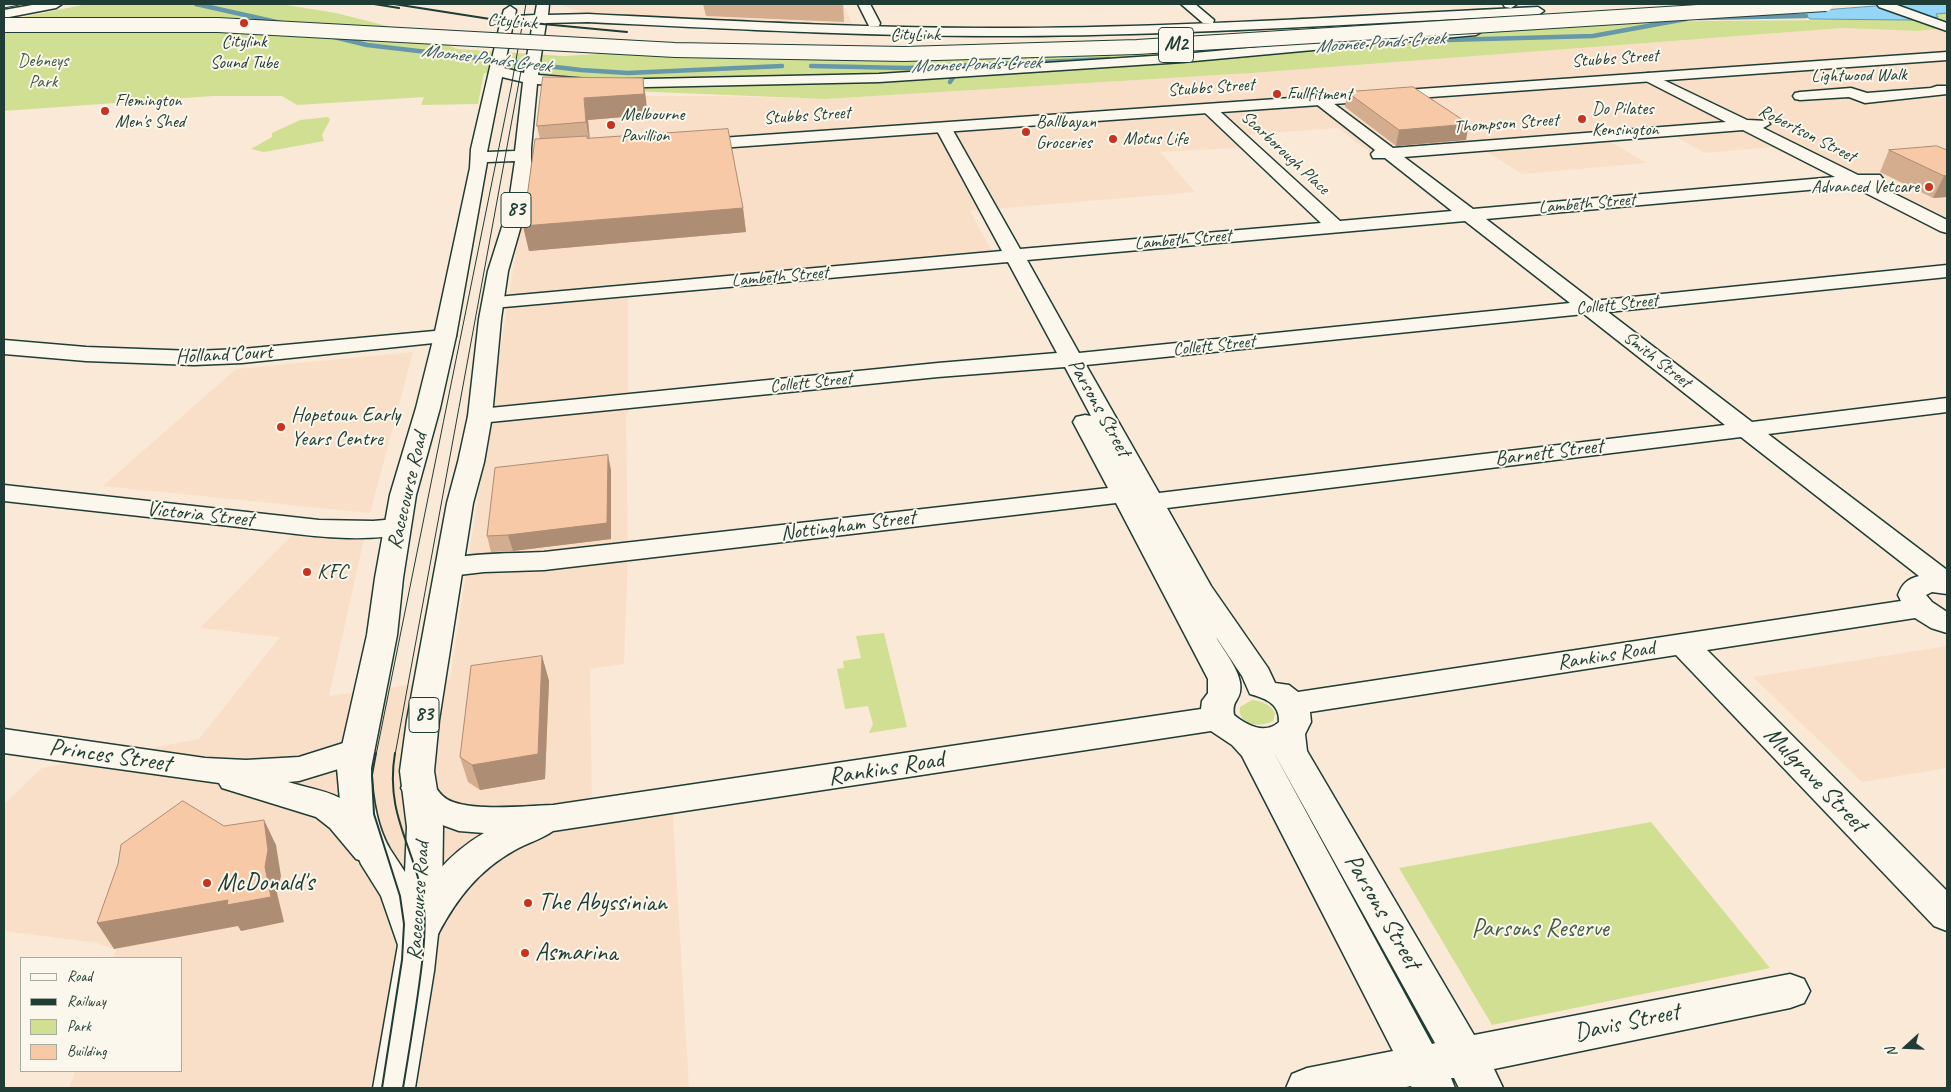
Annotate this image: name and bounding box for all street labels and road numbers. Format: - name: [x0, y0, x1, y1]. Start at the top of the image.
- street label: CityLink: [486, 9, 538, 35]
- street label: CityLink: [890, 24, 940, 46]
- road number: M2: [1158, 28, 1194, 62]
- street label: Stubbs Street: [1571, 45, 1659, 73]
- street label: Lightwood Walk: [1811, 64, 1907, 88]
- street label: Stubbs Street: [1167, 74, 1255, 102]
- street label: Robertson Street: [1755, 100, 1859, 168]
- street label: Stubbs Street: [763, 102, 851, 130]
- street label: Scarborough Place: [1236, 106, 1334, 200]
- street label: Thompson Street: [1453, 110, 1559, 138]
- street label: Lambeth Street: [1538, 189, 1636, 219]
- road number: 83: [501, 192, 531, 228]
- street label: Lambeth Street: [1134, 225, 1232, 255]
- street label: Lambeth Street: [731, 262, 829, 292]
- street label: Collett Street: [1575, 290, 1659, 320]
- street label: Smith Street: [1619, 327, 1695, 393]
- street label: Collett Street: [1172, 331, 1256, 361]
- street label: Holland Court: [175, 340, 273, 370]
- street label: Parsons Street: [1062, 355, 1136, 461]
- street label: Collett Street: [769, 368, 853, 398]
- street label: Racecourse Road: [382, 430, 434, 552]
- street label: Barnett Street: [1494, 434, 1604, 472]
- street label: Victoria Street: [145, 497, 255, 533]
- street label: Nottingham Street: [779, 505, 917, 547]
- street label: Rankins Road: [1556, 636, 1656, 676]
- road number: 83: [409, 698, 439, 732]
- street label: Mulgrave Street: [1757, 721, 1873, 839]
- street label: Princes Street: [47, 733, 173, 779]
- street label: Rankins Road: [826, 745, 946, 793]
- street label: Racecourse Road: [402, 841, 436, 961]
- street label: Parsons Street: [1337, 849, 1427, 975]
- street label: Davis Street: [1572, 997, 1682, 1049]

